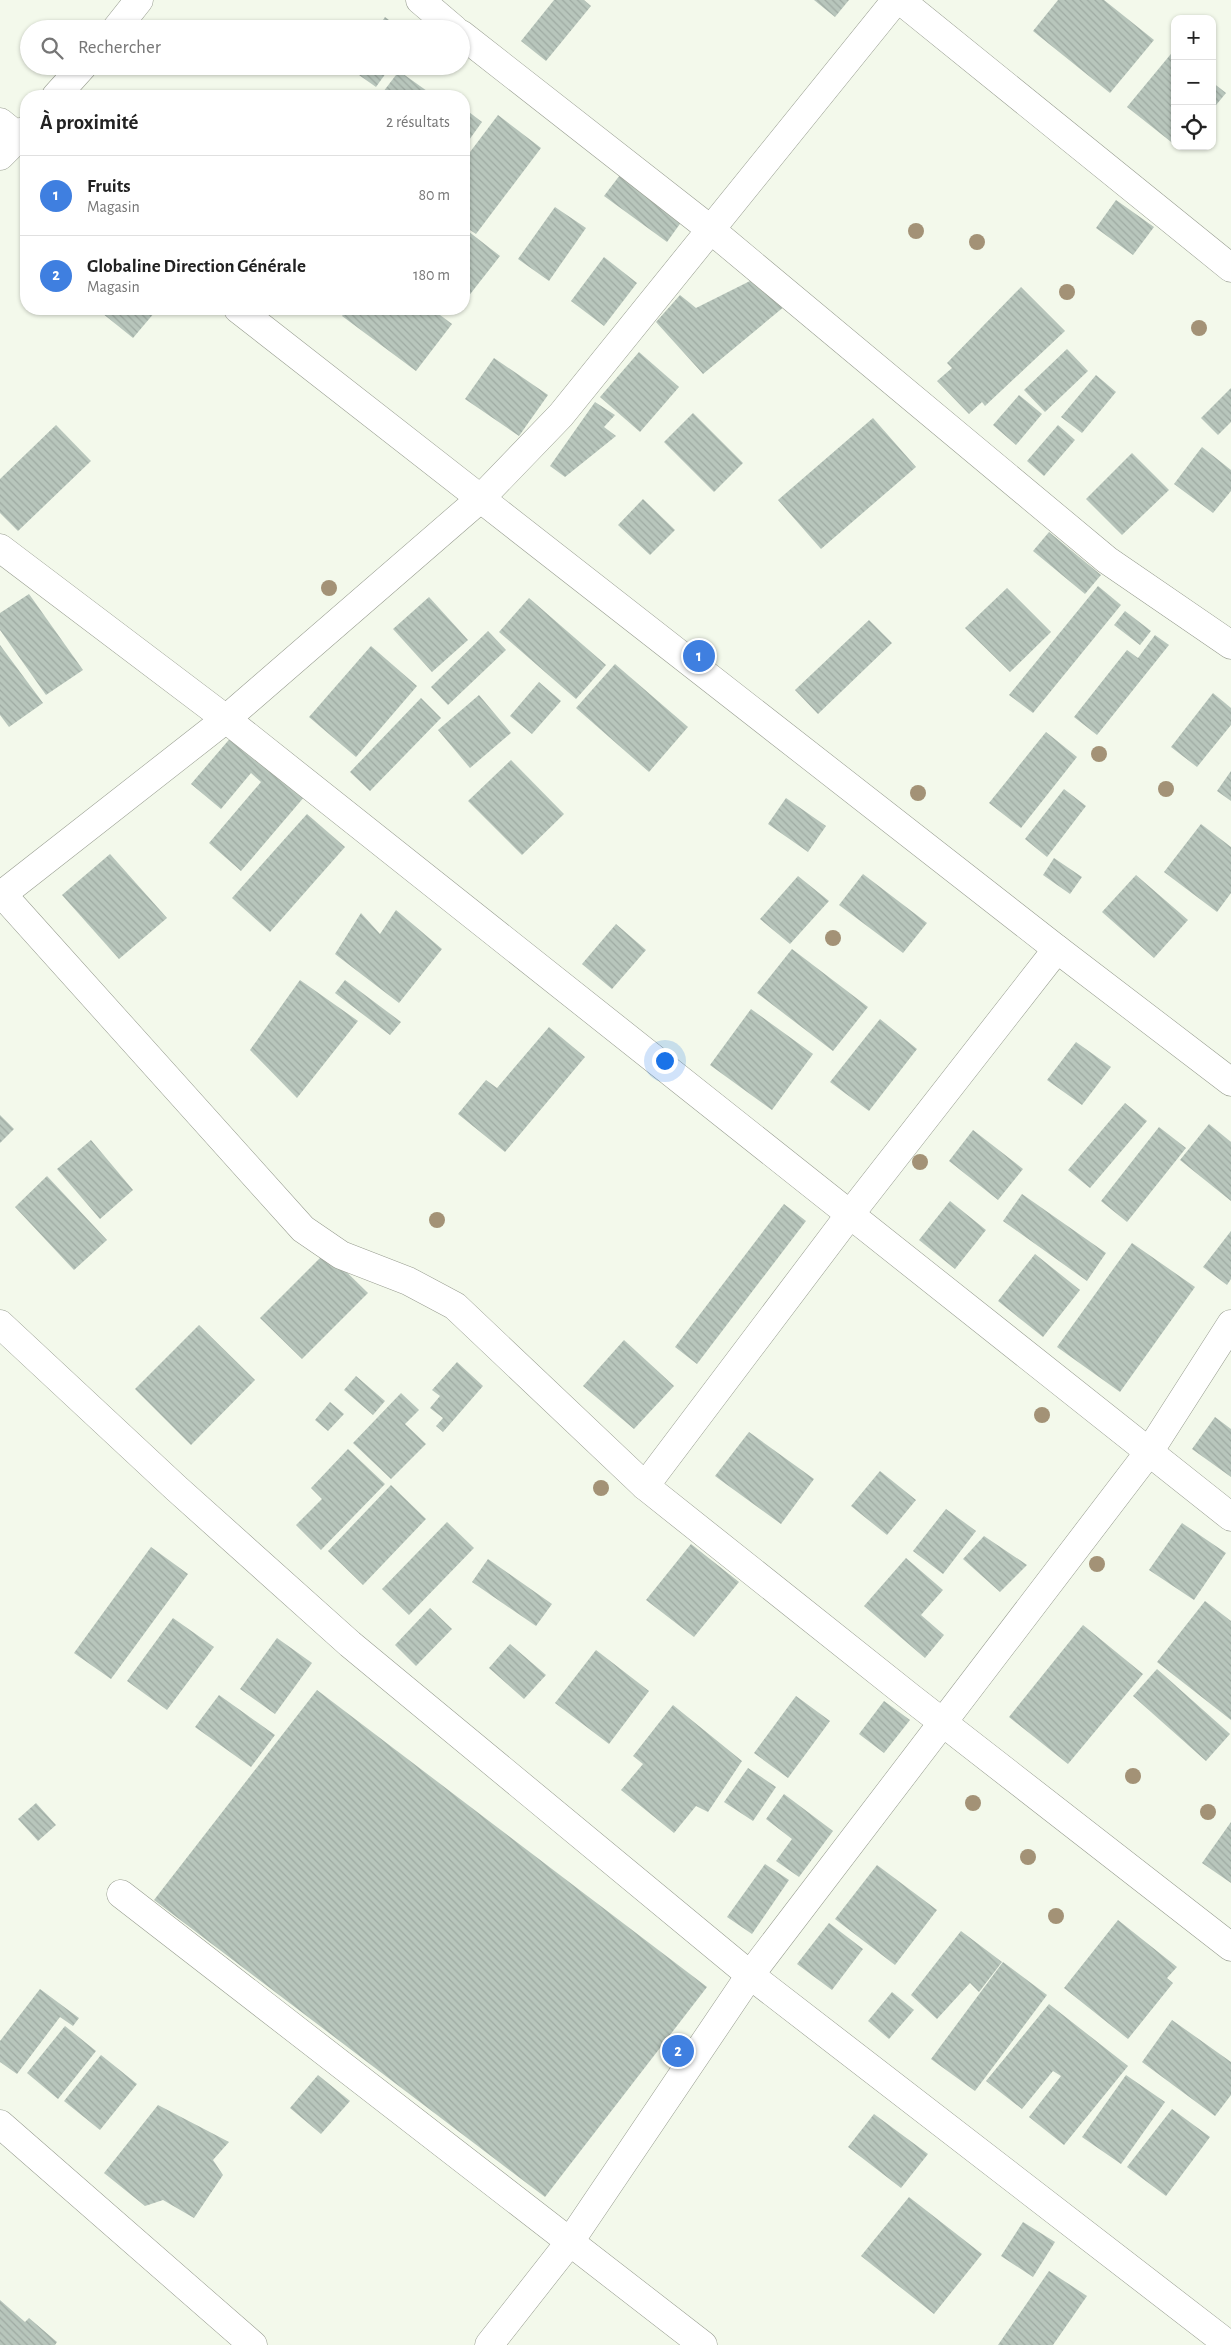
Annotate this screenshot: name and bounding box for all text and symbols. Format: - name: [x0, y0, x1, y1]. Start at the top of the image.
- map controls: [1171, 15, 1216, 150]
- button: +: [1171, 15, 1216, 60]
- search box: [20, 20, 470, 75]
- icon: search: [38, 34, 66, 62]
- text: Rechercher: [78, 38, 161, 57]
- button: −: [1171, 60, 1216, 105]
- button: locate: [1171, 105, 1216, 150]
- text: À proximité: [40, 112, 138, 133]
- text: 2 résultats: [386, 114, 450, 130]
- text: Fruits: [87, 177, 130, 196]
- text: 1: [53, 187, 59, 203]
- text: 80 m: [419, 187, 450, 203]
- text: Magasin: [87, 199, 140, 215]
- text: Globaline Direction Générale: [87, 257, 306, 276]
- text: 2: [52, 267, 60, 283]
- text: 180 m: [413, 267, 450, 283]
- text: Magasin: [87, 279, 140, 295]
- pin: 1: [683, 637, 715, 675]
- your location: [652, 1048, 678, 1074]
- pin: 2: [662, 2032, 694, 2070]

